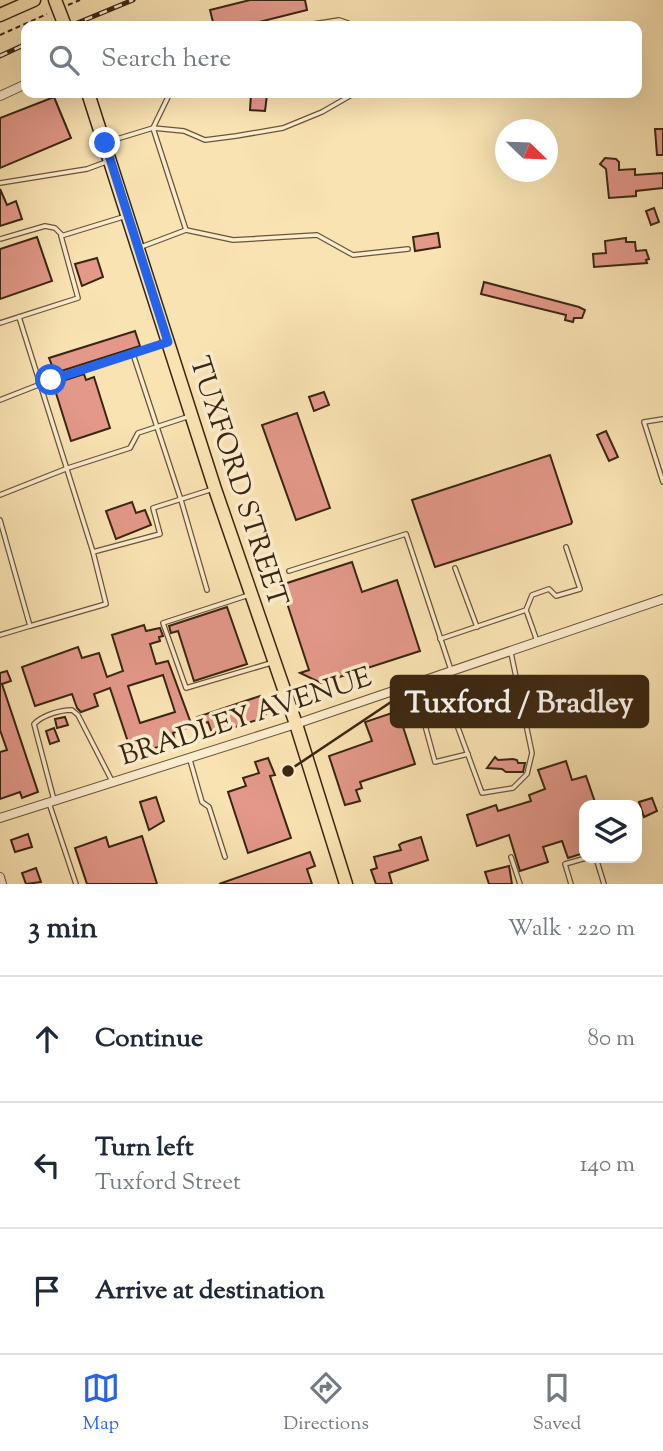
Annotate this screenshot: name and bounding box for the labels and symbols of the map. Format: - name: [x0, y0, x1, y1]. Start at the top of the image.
- north arrow: [495, 119, 558, 182]
- route end: [89, 127, 120, 158]
- street label: TUXFORD STREET: [178, 352, 297, 613]
- route start: [35, 364, 66, 395]
- street label: BRADLEY AVENUE: [115, 658, 377, 777]
- callout: Tuxford / Bradley: [391, 676, 648, 727]
- text: Tuxford / Bradley: [405, 683, 633, 726]

